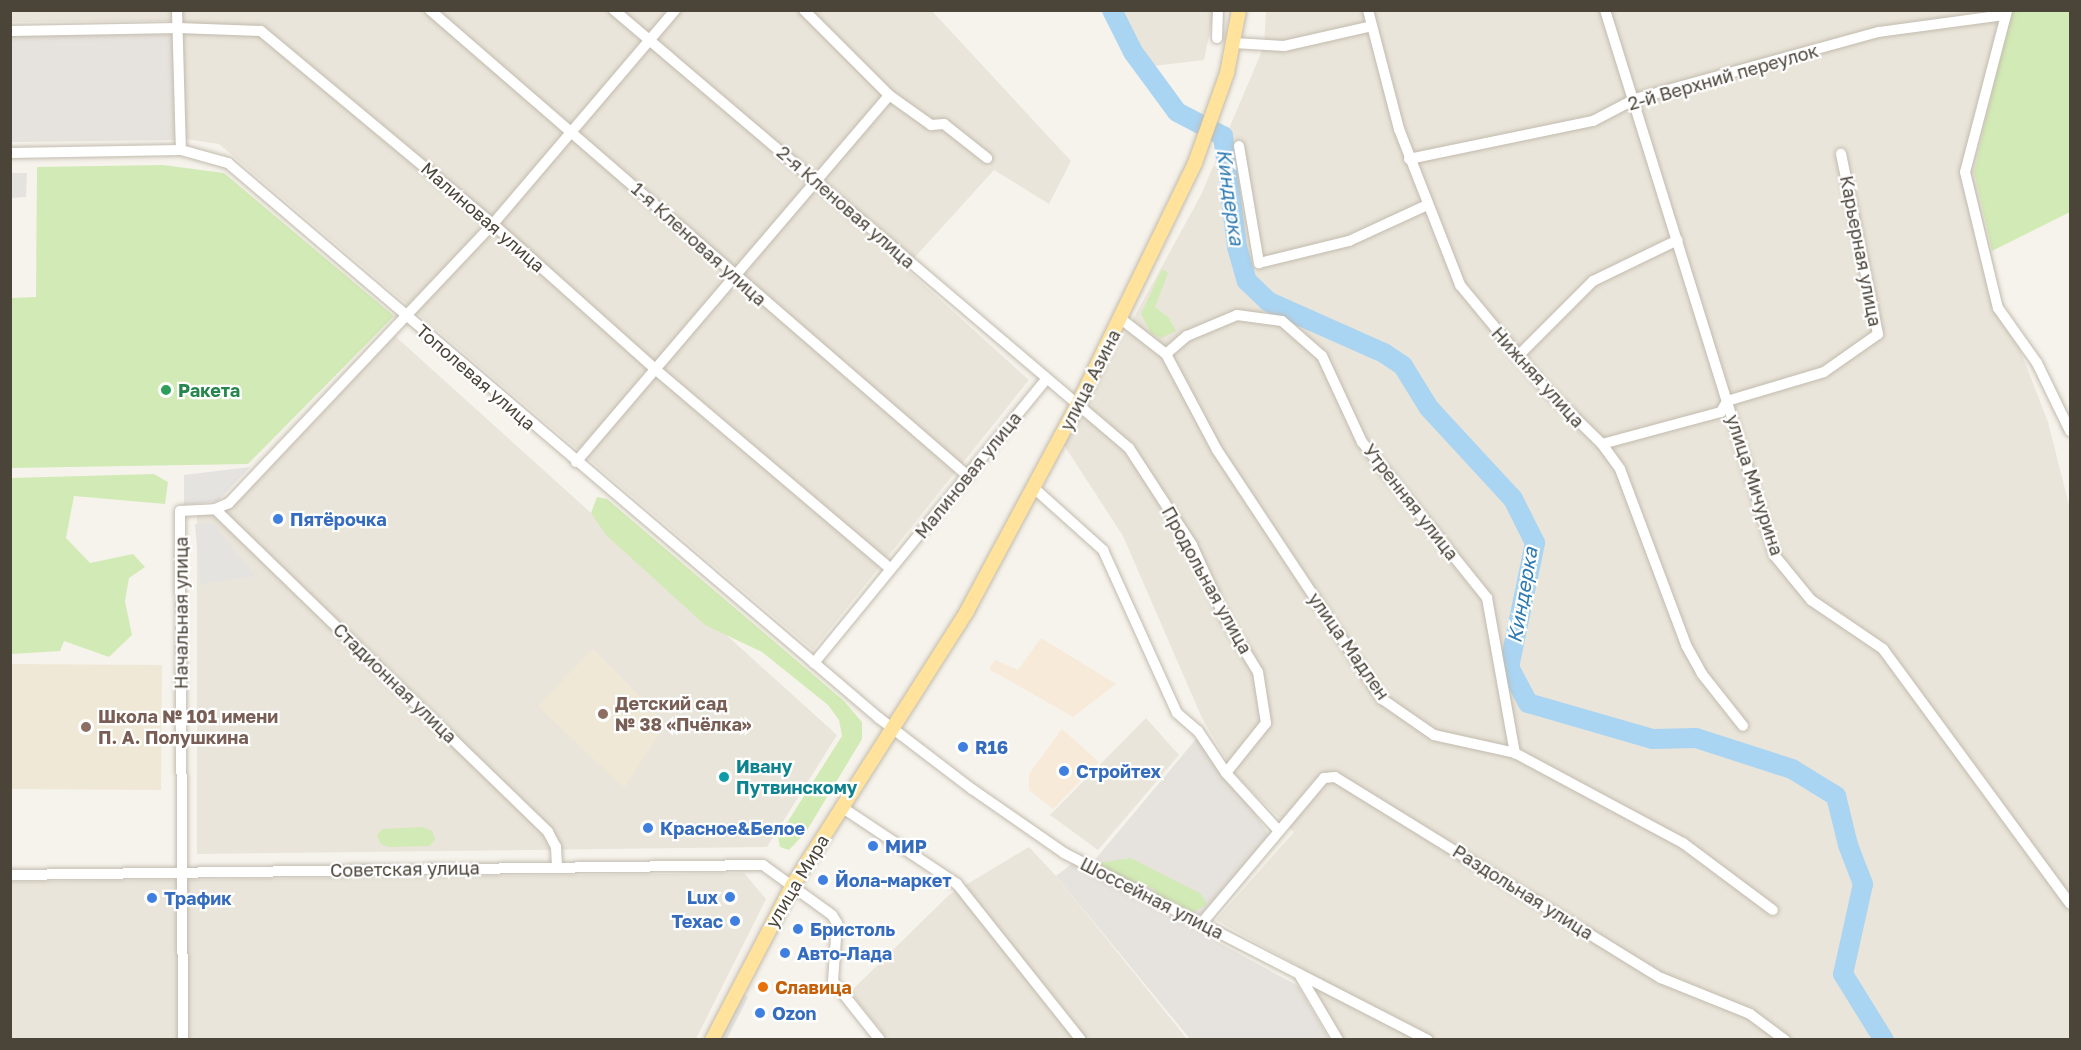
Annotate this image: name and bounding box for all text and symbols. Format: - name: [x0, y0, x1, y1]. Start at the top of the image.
- street label: 2-й Верхний переулок: [1625, 39, 1821, 115]
- street label: 2-я Кленовая улица: [773, 141, 919, 273]
- water label: Киндерка: [1212, 147, 1250, 247]
- street label: Малиновая улица: [417, 157, 549, 277]
- street label: Карьерная улица: [1836, 174, 1886, 328]
- street label: 1-я Кленовая улица: [627, 178, 771, 310]
- street label: Тополевая улица: [412, 319, 540, 435]
- street label: Нижняя улица: [1487, 322, 1589, 432]
- street label: улица Азина: [1055, 326, 1125, 434]
- place label: Ракета: [178, 379, 240, 401]
- marker: Ракета: [159, 383, 173, 397]
- street label: Малиновая улица: [910, 407, 1026, 543]
- street label: улица Мичурина: [1722, 412, 1788, 558]
- street label: Утренняя улица: [1359, 440, 1463, 564]
- street label: Продольная улица: [1157, 502, 1257, 658]
- place label: Пятёрочка: [290, 508, 387, 530]
- marker: Пятёрочка: [271, 512, 285, 526]
- street label: Начальная улица: [170, 537, 192, 689]
- water label: Киндерка: [1502, 545, 1542, 645]
- street label: улица Мадлен: [1304, 588, 1394, 704]
- street label: Стадионная улица: [329, 619, 461, 747]
- place label: Детский сад № 38 «Пчёлка»: [615, 693, 751, 736]
- place label: Школа № 101 имени П. А. Полушкина: [98, 706, 278, 748]
- marker: Детский сад № 38 «Пчёлка»: [596, 707, 610, 721]
- marker: Школа № 101 имени П. А. Полушкина: [79, 720, 93, 734]
- place label: R16: [975, 736, 1008, 758]
- marker: R16: [956, 740, 970, 754]
- place label: Ивану Путвинскому: [736, 756, 857, 798]
- place label: Стройтех: [1076, 760, 1161, 782]
- marker: Стройтех: [1057, 764, 1071, 778]
- marker: Ивану Путвинскому: [717, 770, 731, 784]
- place label: Красное&Белое: [660, 817, 805, 839]
- marker: Красное&Белое: [641, 821, 655, 835]
- street label: улица Мира: [761, 830, 833, 932]
- place label: МИР: [885, 835, 927, 857]
- marker: МИР: [866, 839, 880, 853]
- street label: Раздольная улица: [1449, 840, 1597, 944]
- street label: Шоссейная улица: [1077, 853, 1227, 943]
- street label: Советская улица: [330, 857, 480, 881]
- place label: Йола-маркет: [835, 869, 952, 891]
- marker: Йола-маркет: [816, 873, 830, 887]
- place label: Lux: [687, 886, 718, 908]
- place label: Трафик: [164, 887, 232, 909]
- marker: Lux: [723, 890, 737, 904]
- marker: Трафик: [145, 891, 159, 905]
- place label: Техас: [671, 910, 723, 932]
- marker: Техас: [728, 914, 742, 928]
- place label: Бристоль: [810, 918, 895, 940]
- marker: Бристоль: [791, 922, 805, 936]
- place label: Авто-Лада: [797, 942, 892, 964]
- marker: Авто-Лада: [778, 946, 792, 960]
- place label: Славица: [775, 976, 852, 998]
- marker: Славица: [756, 980, 770, 994]
- place label: Ozon: [772, 1002, 816, 1024]
- marker: Ozon: [753, 1006, 767, 1020]

